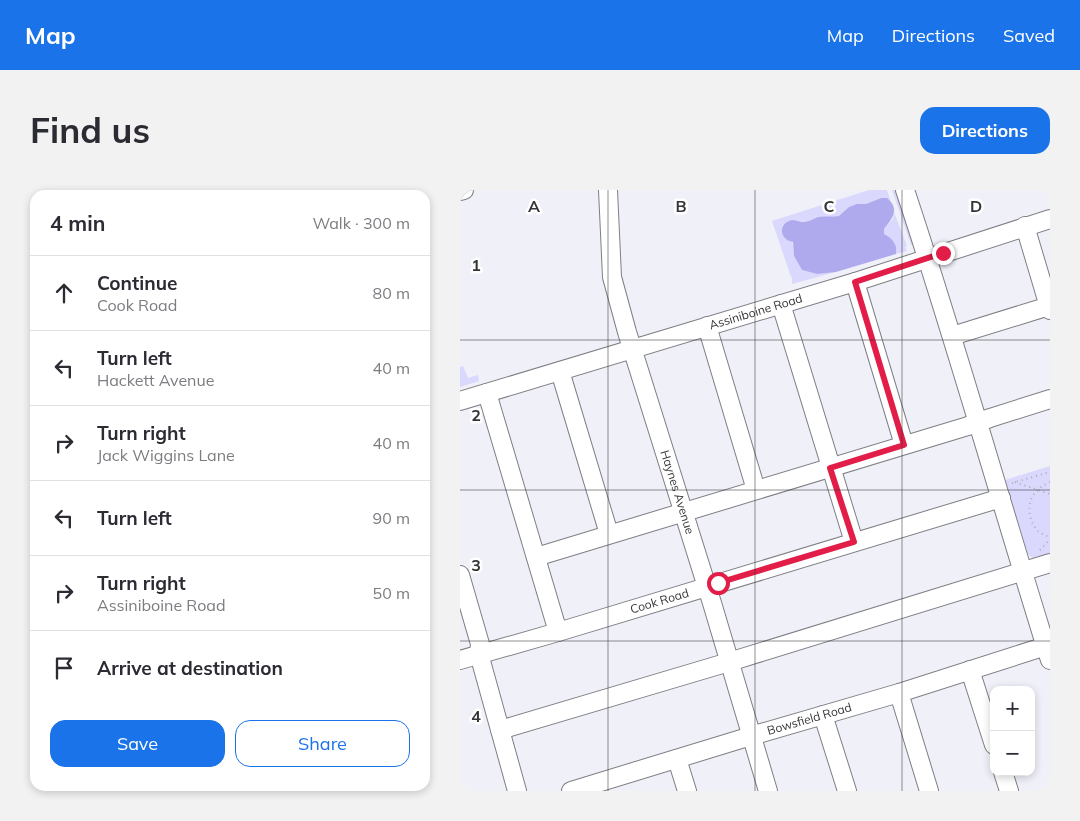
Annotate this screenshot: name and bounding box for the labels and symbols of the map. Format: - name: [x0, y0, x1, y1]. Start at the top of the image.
- text: A: [528, 196, 540, 216]
- text: B: [675, 196, 687, 216]
- text: C: [824, 196, 835, 216]
- text: D: [970, 196, 982, 216]
- route end: [932, 242, 955, 265]
- text: 1: [471, 255, 481, 275]
- street label: Assiniboine Road: [707, 290, 804, 332]
- text: 2: [471, 405, 481, 425]
- street label: Haynes Avenue: [658, 448, 698, 536]
- text: 3: [471, 555, 481, 575]
- route start: [707, 572, 730, 595]
- street label: Cook Road: [628, 585, 690, 617]
- street label: Bowsfield Road: [765, 699, 853, 738]
- text: 4: [471, 706, 481, 726]

